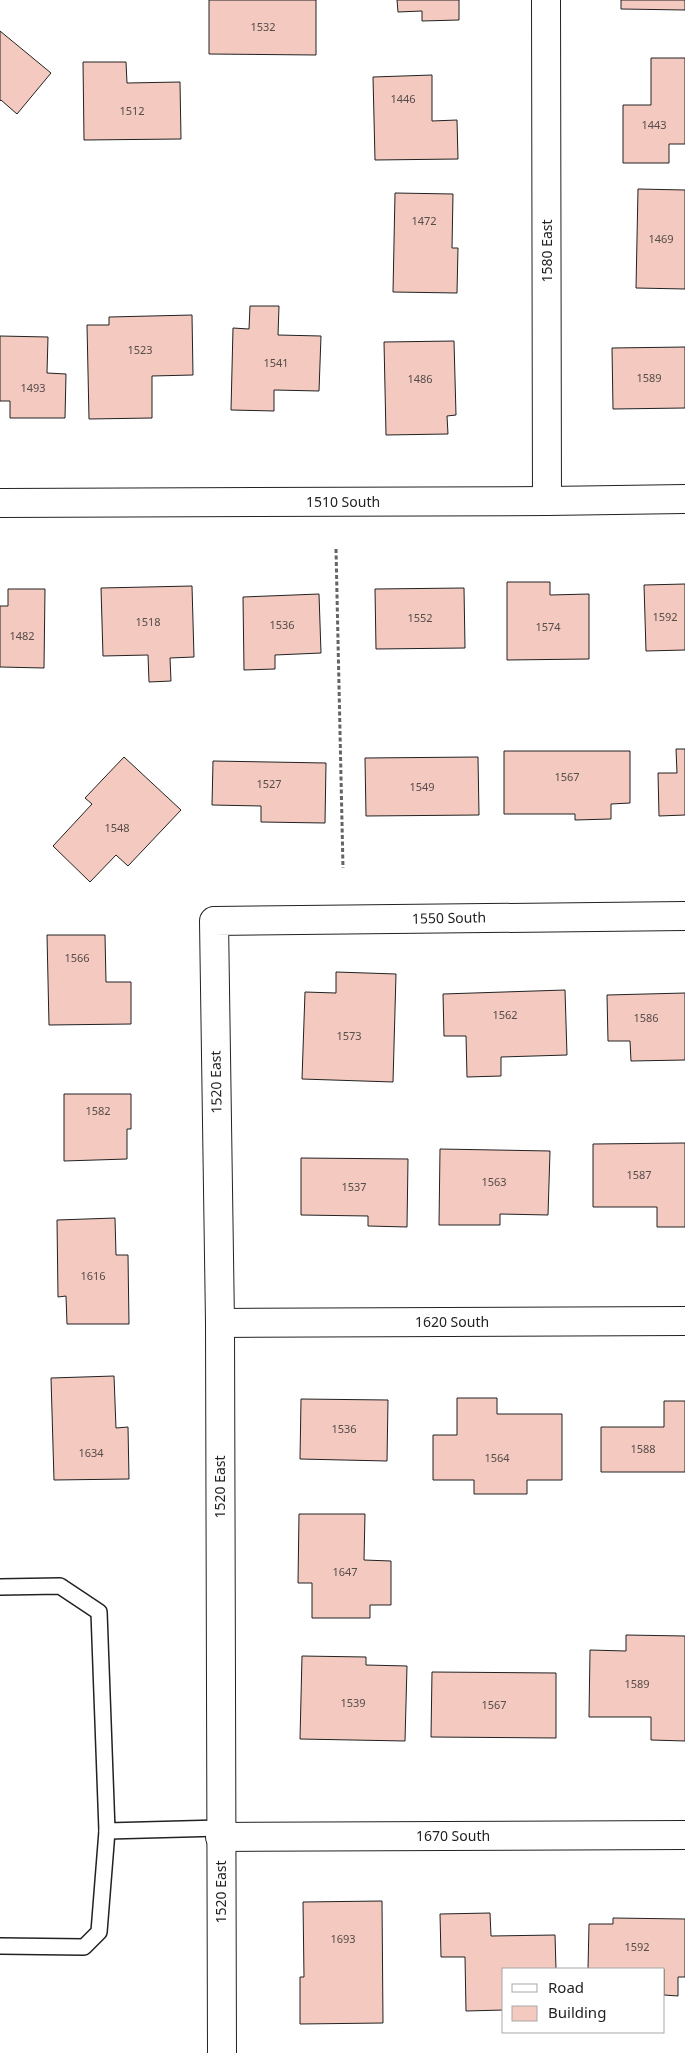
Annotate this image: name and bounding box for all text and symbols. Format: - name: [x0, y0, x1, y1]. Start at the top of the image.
- house number: 1532: [250, 19, 276, 34]
- house number: 1446: [390, 91, 416, 106]
- house number: 1512: [119, 103, 145, 118]
- house number: 1443: [641, 117, 667, 132]
- house number: 1472: [411, 213, 437, 228]
- street label: 1580 East: [537, 219, 556, 283]
- house number: 1469: [648, 231, 674, 246]
- house number: 1523: [127, 342, 153, 357]
- house number: 1541: [263, 355, 289, 370]
- house number: 1589: [636, 370, 662, 385]
- house number: 1486: [407, 371, 433, 386]
- house number: 1493: [20, 380, 46, 395]
- street label: 1510 South: [306, 492, 380, 511]
- house number: 1592: [652, 609, 678, 624]
- house number: 1552: [407, 610, 433, 625]
- house number: 1518: [135, 614, 161, 629]
- house number: 1536: [269, 617, 295, 632]
- house number: 1574: [535, 619, 561, 634]
- house number: 1482: [9, 628, 35, 643]
- house number: 1567: [554, 769, 580, 784]
- house number: 1527: [256, 776, 282, 791]
- house number: 1549: [409, 779, 435, 794]
- house number: 1548: [104, 820, 130, 835]
- street label: 1550 South: [412, 907, 486, 928]
- house number: 1566: [64, 950, 90, 965]
- house number: 1562: [492, 1007, 518, 1022]
- house number: 1586: [633, 1010, 659, 1025]
- house number: 1573: [336, 1028, 362, 1043]
- street label: 1520 East: [205, 1050, 226, 1114]
- house number: 1582: [85, 1103, 111, 1118]
- house number: 1587: [626, 1167, 652, 1182]
- house number: 1563: [481, 1174, 507, 1189]
- house number: 1537: [341, 1179, 367, 1194]
- house number: 1616: [80, 1268, 106, 1283]
- street label: 1620 South: [415, 1312, 489, 1331]
- house number: 1536: [331, 1421, 357, 1436]
- house number: 1588: [630, 1441, 656, 1456]
- house number: 1634: [78, 1445, 104, 1460]
- house number: 1564: [484, 1450, 510, 1465]
- street label: 1520 East: [210, 1455, 229, 1519]
- house number: 1647: [332, 1564, 358, 1579]
- house number: 1589: [624, 1676, 650, 1691]
- house number: 1539: [340, 1695, 366, 1710]
- house number: 1567: [481, 1697, 507, 1712]
- street label: 1670 South: [416, 1826, 490, 1845]
- street label: 1520 East: [211, 1860, 230, 1924]
- house number: 1693: [330, 1931, 356, 1946]
- house number: 1592: [624, 1939, 650, 1954]
- legend: [502, 1968, 665, 2033]
- text: Road: [548, 1977, 584, 1997]
- text: Building: [548, 2002, 606, 2022]

